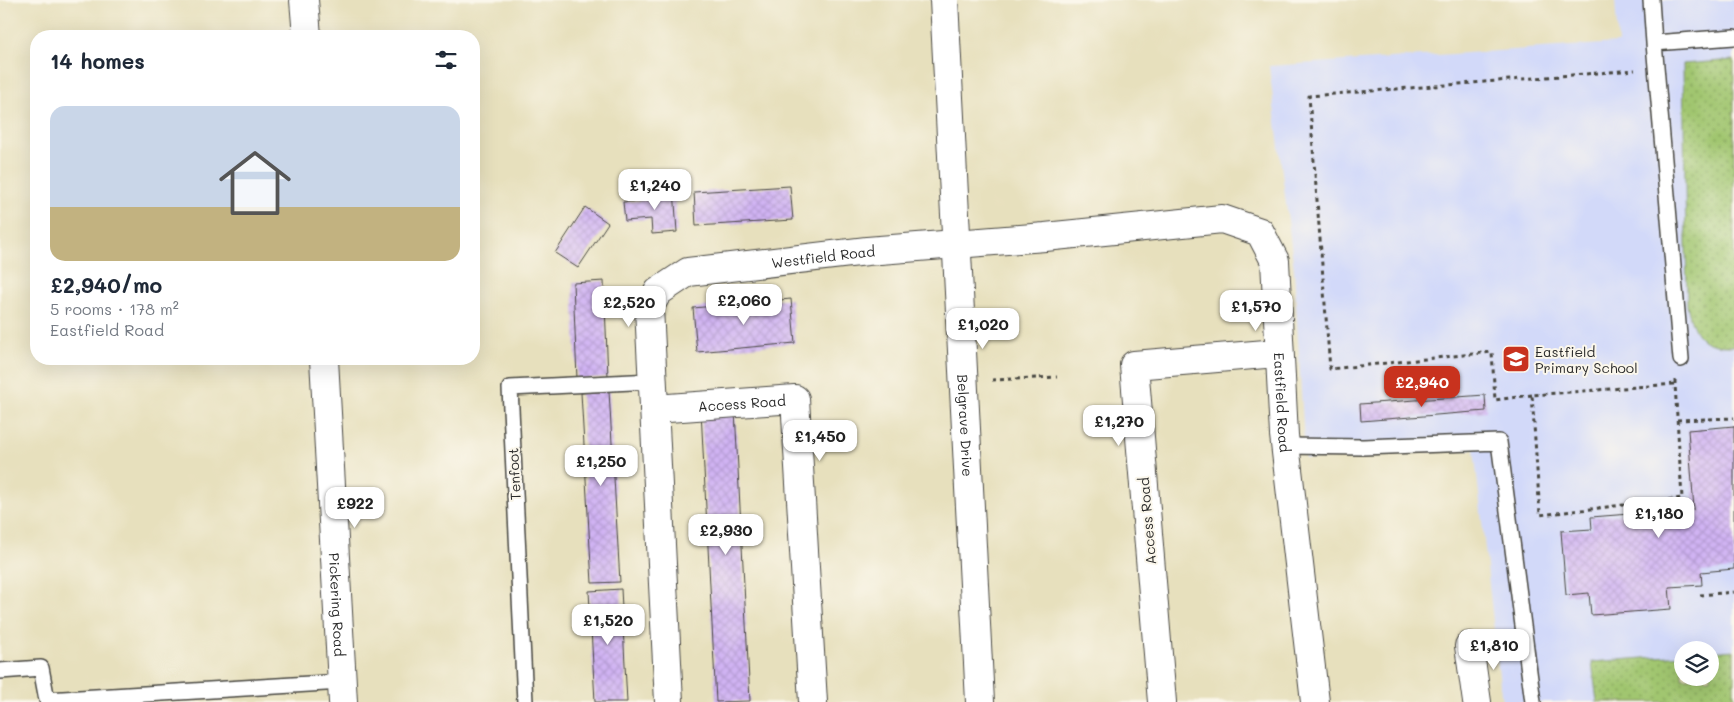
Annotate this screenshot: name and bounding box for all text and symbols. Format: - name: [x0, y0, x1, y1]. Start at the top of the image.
- icon: filters: [432, 46, 460, 74]
- text: 14 homes: [50, 47, 145, 74]
- icon: home: [210, 138, 300, 228]
- pin: £1,240: [614, 168, 696, 211]
- text: £1,240: [629, 174, 681, 195]
- street label: Westfield Road: [770, 241, 876, 272]
- text: £2,940/mo: [50, 271, 162, 298]
- pin: £2,060: [703, 284, 785, 326]
- pin: £2,520: [588, 286, 670, 328]
- text: £2,060: [717, 289, 771, 310]
- pin: £1,570: [1215, 290, 1297, 332]
- text: £2,520: [603, 291, 655, 312]
- text: £1,570: [1231, 295, 1281, 316]
- text: 5 rooms · 178 m²: [50, 298, 179, 319]
- pin: £1,020: [942, 308, 1024, 350]
- text: £1,020: [957, 313, 1009, 334]
- text: Eastfield Road: [50, 319, 164, 340]
- place label: Eastfield Primary School: [1535, 342, 1638, 377]
- school or university icon: Eastfield Primary School: [1501, 344, 1531, 374]
- street label: Eastfield Road: [1270, 352, 1295, 453]
- pin: £2,940: [1381, 366, 1463, 408]
- text: £2,940: [1395, 371, 1449, 392]
- street label: Belgrave Drive: [954, 374, 978, 477]
- street label: Access Road: [697, 390, 786, 415]
- pin: £1,270: [1078, 404, 1160, 447]
- text: £1,270: [1094, 410, 1144, 431]
- pin: £1,450: [779, 420, 861, 462]
- text: £1,450: [794, 425, 846, 446]
- pin: £1,250: [560, 444, 642, 487]
- street label: Tenfoot: [503, 447, 525, 501]
- text: £1,250: [576, 450, 626, 471]
- street label: Access Road: [1134, 476, 1160, 566]
- pin: £922: [325, 486, 385, 529]
- text: £922: [336, 492, 374, 513]
- pin: £1,180: [1618, 496, 1700, 539]
- text: £1,180: [1634, 502, 1684, 523]
- pin: £2,930: [685, 514, 767, 556]
- text: £2,930: [699, 519, 753, 540]
- street label: Pickering Road: [325, 552, 350, 657]
- pin: £1,520: [567, 604, 649, 646]
- text: £1,520: [583, 609, 633, 630]
- pin: £1,810: [1453, 628, 1535, 671]
- text: £1,810: [1469, 634, 1519, 655]
- map controls: [1674, 641, 1719, 686]
- button: layers: [1674, 641, 1719, 686]

